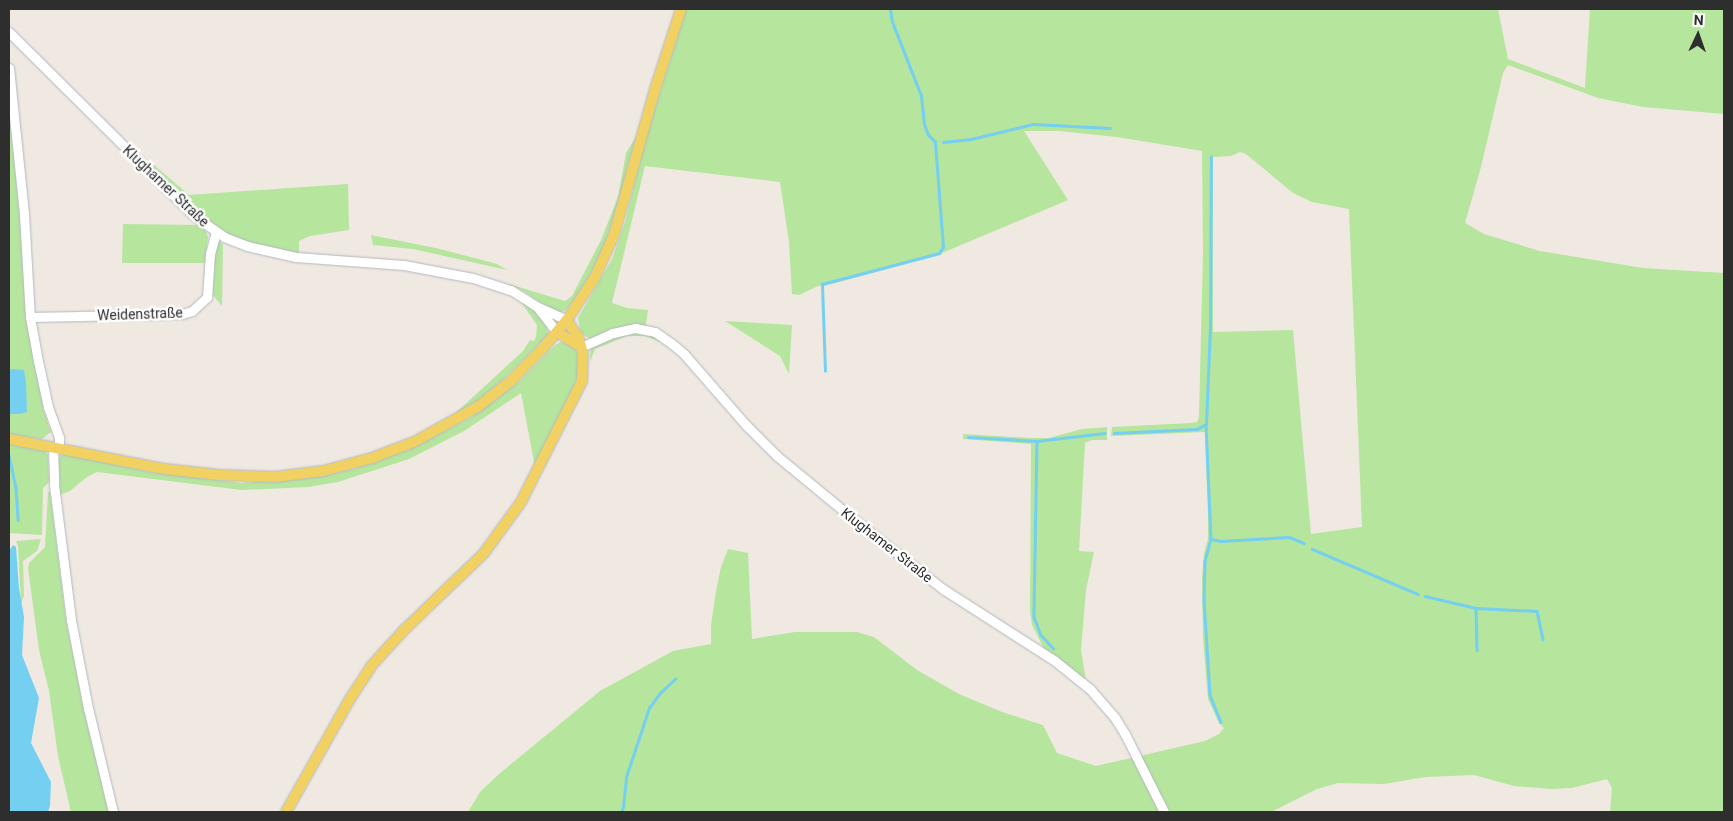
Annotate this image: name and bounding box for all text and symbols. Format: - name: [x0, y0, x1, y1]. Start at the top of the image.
- north arrow: [1673, 10, 1723, 60]
- text: N: [1693, 12, 1704, 28]
- street label: Klughamer Straße: [119, 142, 213, 230]
- street label: Weidenstraße: [97, 304, 183, 324]
- street label: Klughamer Straße: [838, 504, 936, 586]

